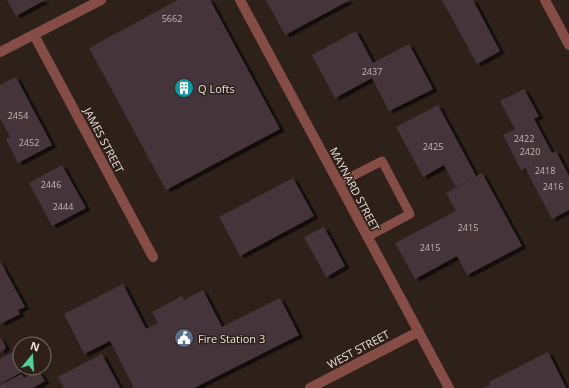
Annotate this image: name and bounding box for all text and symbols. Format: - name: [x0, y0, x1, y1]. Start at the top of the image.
- house number: 5662: [162, 12, 182, 25]
- house number: 2437: [362, 65, 382, 78]
- building icon: Q Lofts: [173, 77, 195, 99]
- place label: Q Lofts: [198, 81, 235, 96]
- street label: JAMES STREET: [80, 104, 128, 175]
- house number: 2454: [8, 109, 28, 122]
- house number: 2422: [514, 132, 534, 145]
- house number: 2452: [19, 136, 39, 149]
- house number: 2425: [423, 140, 443, 153]
- street label: MAYNARD STREET: [327, 144, 383, 234]
- house number: 2420: [520, 145, 540, 158]
- house number: 2418: [535, 164, 555, 177]
- house number: 2446: [41, 178, 61, 191]
- house number: 2416: [543, 180, 563, 193]
- house number: 2444: [53, 200, 73, 213]
- house number: 2415: [458, 221, 478, 234]
- house number: 2415: [420, 241, 440, 254]
- street label: WEST STREET: [324, 326, 392, 372]
- public building icon: Fire Station 3: [173, 327, 195, 349]
- place label: Fire Station 3: [198, 331, 265, 346]
- north arrow: [12, 336, 52, 376]
- text: N: [29, 337, 42, 355]

